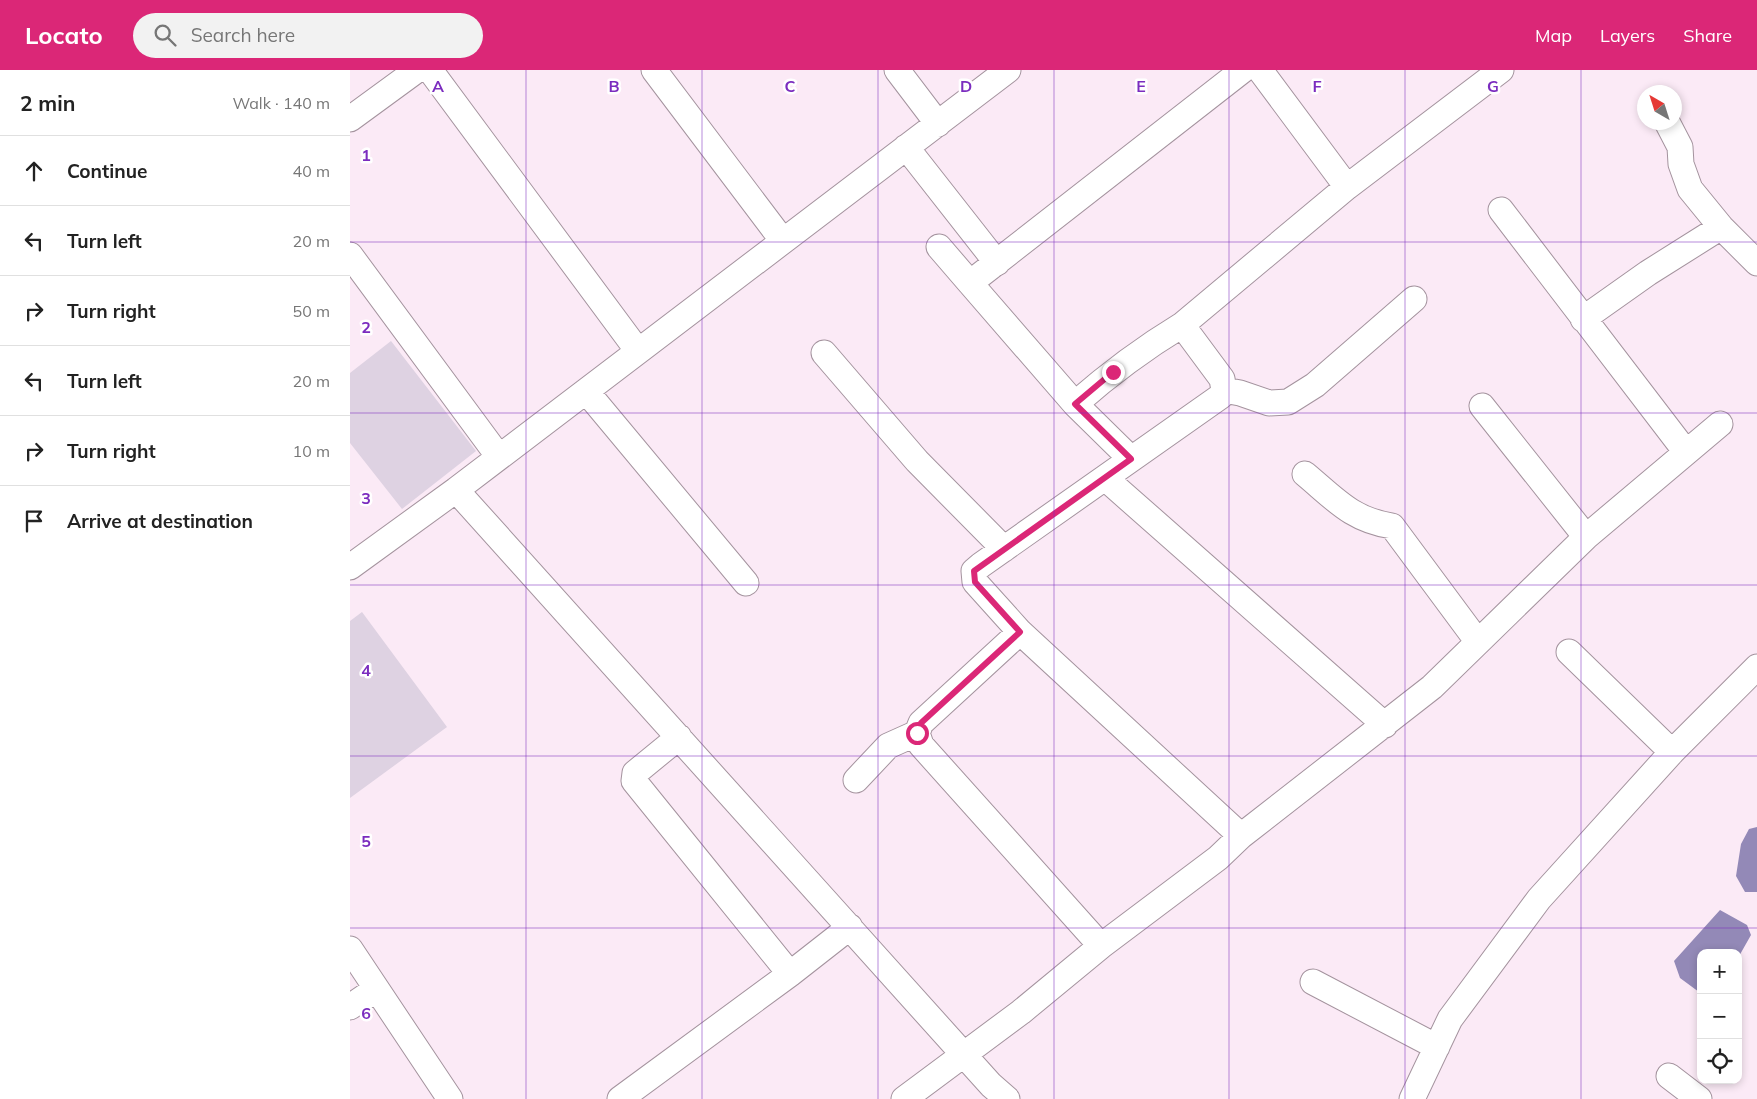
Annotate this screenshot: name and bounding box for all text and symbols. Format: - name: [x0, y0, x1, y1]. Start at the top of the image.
- search box: [133, 13, 483, 58]
- text: Locato: [25, 20, 103, 50]
- icon: search: [151, 21, 179, 49]
- text: Search here: [191, 23, 295, 47]
- text: Map: [1535, 24, 1572, 47]
- text: Layers: [1600, 24, 1655, 47]
- text: Share: [1683, 24, 1732, 47]
- text: A: [432, 76, 444, 96]
- text: B: [608, 76, 620, 96]
- text: C: [785, 76, 796, 96]
- text: D: [960, 76, 972, 96]
- text: E: [1136, 76, 1146, 96]
- text: F: [1312, 76, 1322, 96]
- text: G: [1487, 76, 1499, 96]
- north arrow: [1637, 85, 1682, 130]
- text: 2 min: [20, 90, 75, 116]
- text: Walk · 140 m: [232, 93, 330, 113]
- text: 1: [361, 145, 371, 165]
- icon: ahead: [20, 157, 48, 185]
- text: Continue: [67, 159, 147, 183]
- text: 40 m: [293, 161, 330, 181]
- icon: left: [20, 227, 48, 255]
- text: Turn left: [67, 229, 142, 253]
- text: 20 m: [293, 231, 330, 251]
- icon: right: [20, 297, 48, 325]
- text: Turn right: [67, 299, 156, 323]
- text: 50 m: [293, 301, 330, 321]
- text: 2: [361, 317, 371, 337]
- route end: [1102, 361, 1125, 384]
- icon: left: [20, 367, 48, 395]
- text: Turn left: [67, 369, 142, 393]
- text: 20 m: [293, 371, 330, 391]
- icon: right: [20, 437, 48, 465]
- text: Turn right: [67, 439, 156, 463]
- text: 10 m: [293, 441, 330, 461]
- text: 3: [361, 488, 371, 508]
- icon: arrive: [20, 507, 48, 535]
- text: Arrive at destination: [67, 509, 253, 533]
- text: 4: [361, 660, 371, 680]
- route start: [906, 722, 929, 745]
- text: 5: [361, 831, 371, 851]
- map controls: [1697, 949, 1742, 1084]
- button: +: [1697, 949, 1742, 994]
- button: −: [1697, 994, 1742, 1039]
- text: 6: [361, 1003, 371, 1023]
- button: locate: [1697, 1039, 1742, 1084]

